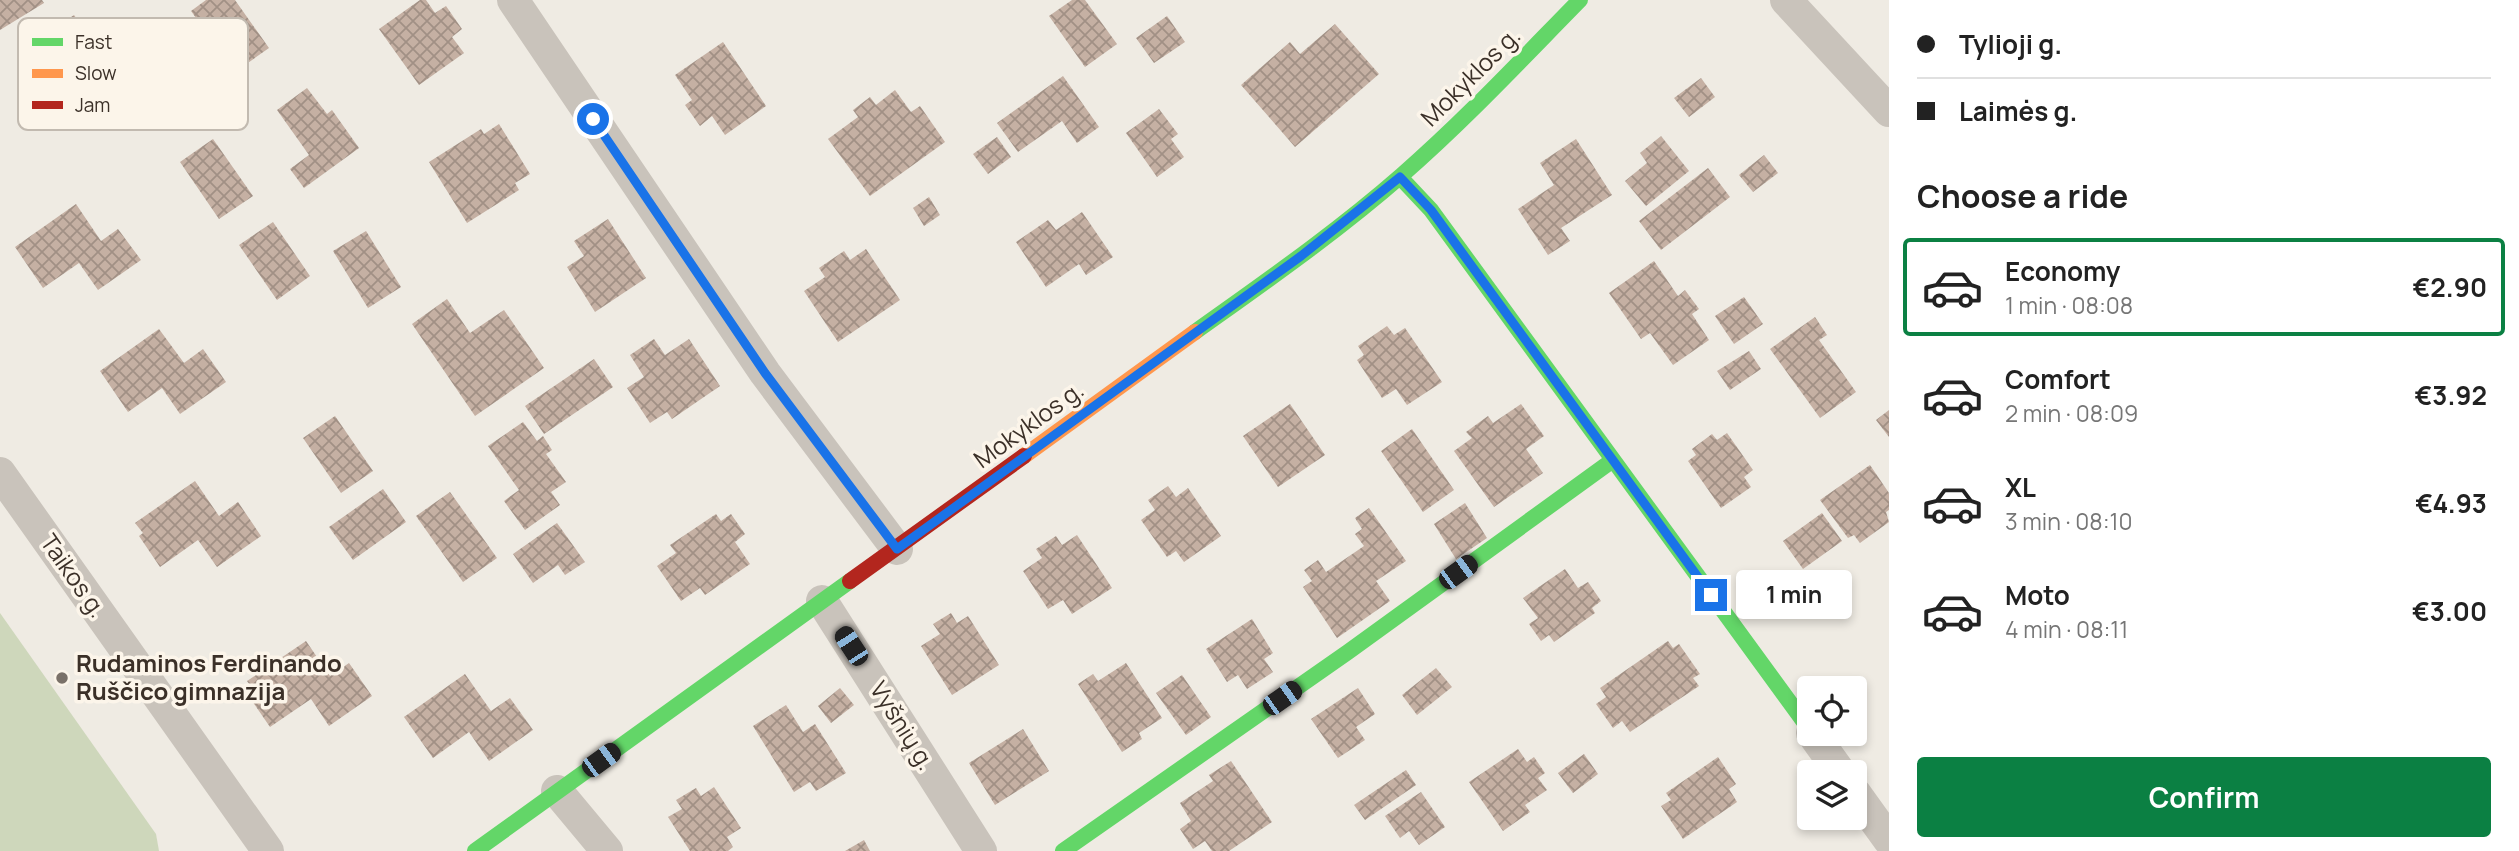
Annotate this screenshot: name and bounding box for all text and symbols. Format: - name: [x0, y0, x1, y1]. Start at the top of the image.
- legend: [18, 18, 248, 130]
- street label: Mokyklos g.: [1413, 19, 1527, 133]
- text: Tylioji g.: [1959, 26, 2062, 62]
- text: Fast: [75, 29, 112, 55]
- text: Slow: [75, 60, 117, 86]
- text: Jam: [75, 92, 110, 118]
- text: Laimės g.: [1959, 93, 2077, 129]
- route start: [577, 103, 609, 135]
- text: Choose a ride: [1917, 174, 2128, 218]
- text: Economy: [2005, 253, 2120, 289]
- icon: car: [1921, 256, 1984, 319]
- text: €2.90: [2413, 269, 2487, 305]
- text: 1 min · 08:08: [2005, 289, 2133, 321]
- text: Comfort: [2005, 361, 2111, 397]
- icon: car: [1921, 364, 1984, 427]
- street label: Mokyklos g.: [967, 373, 1090, 475]
- text: €3.92: [2415, 377, 2487, 413]
- text: 2 min · 08:09: [2005, 397, 2138, 429]
- text: XL: [2005, 469, 2036, 505]
- icon: car: [1921, 472, 1984, 535]
- text: €4.93: [2415, 485, 2487, 521]
- text: 3 min · 08:10: [2005, 505, 2133, 537]
- street label: Taikos g.: [33, 527, 115, 624]
- car: [1435, 551, 1482, 593]
- callout: 1 min: [1736, 570, 1851, 620]
- text: Moto: [2005, 577, 2070, 613]
- text: 1 min: [1766, 578, 1822, 610]
- route end: [1695, 579, 1727, 611]
- icon: car: [1921, 580, 1984, 643]
- text: €3.00: [2412, 593, 2487, 629]
- text: 4 min · 08:11: [2005, 613, 2128, 645]
- car: [831, 623, 872, 669]
- place label: Rudaminos Ferdinando Ruščico gimnazija: [76, 646, 342, 707]
- marker: Rudaminos Ferdinando Ruščico gimnazija: [54, 670, 70, 686]
- street label: Vyšnių g.: [863, 675, 943, 776]
- map controls: [1797, 676, 1867, 830]
- button: locate: [1797, 676, 1867, 746]
- car: [1259, 677, 1306, 719]
- car: [578, 739, 625, 781]
- button: Confirm: [1917, 757, 2491, 837]
- button: layers: [1797, 760, 1867, 830]

